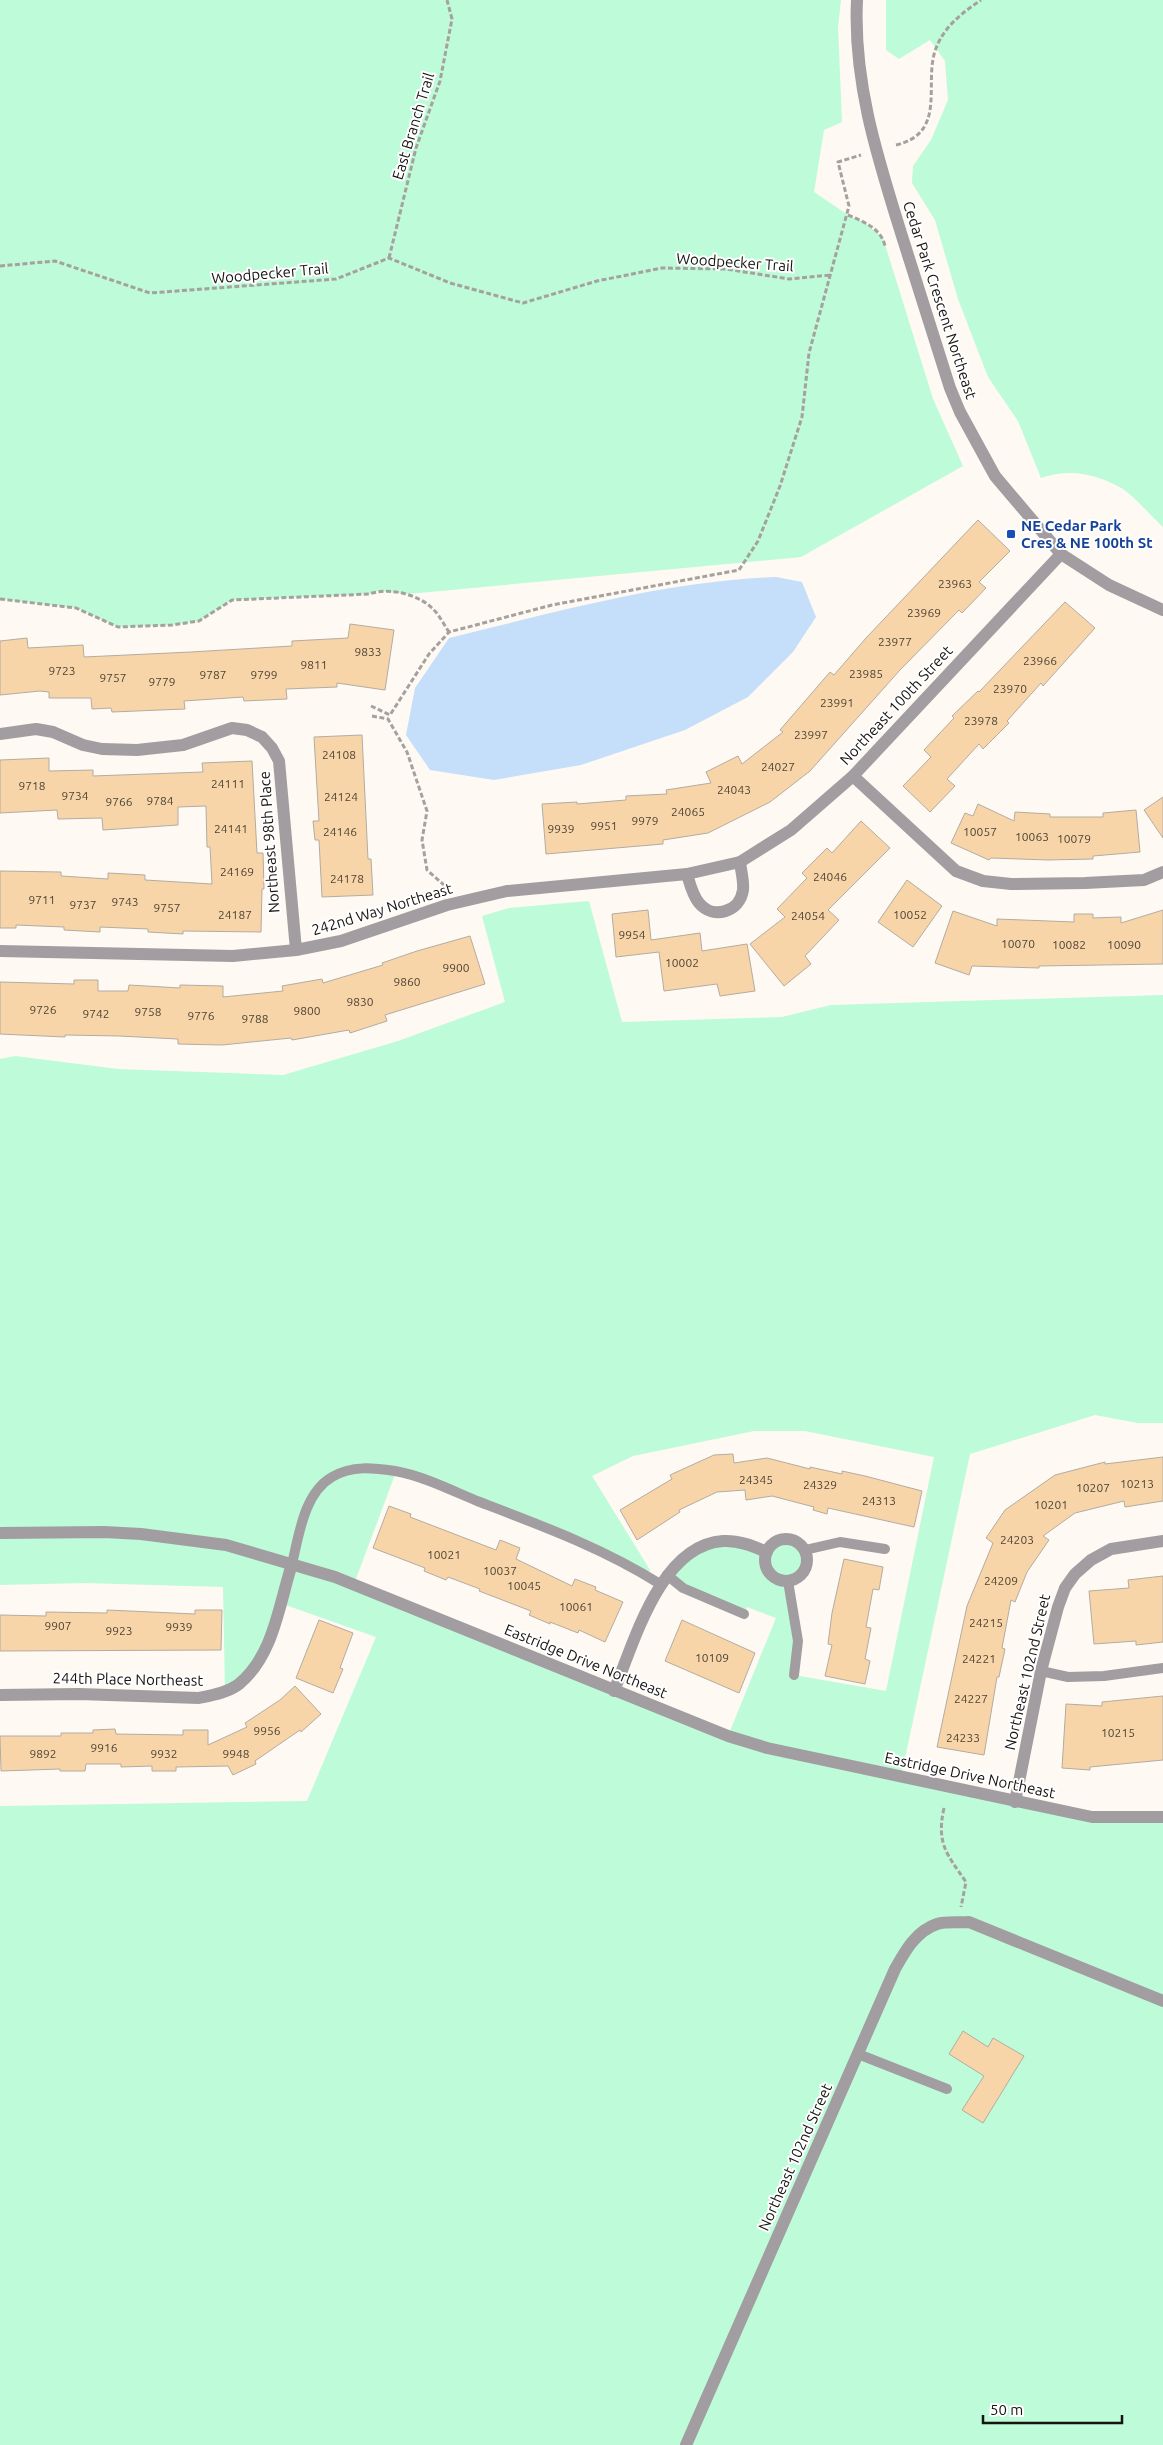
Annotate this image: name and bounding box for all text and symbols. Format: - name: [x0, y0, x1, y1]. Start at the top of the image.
- street label: East Branch Trail: [389, 70, 437, 182]
- street label: Cedar Park Crescent Northeast: [900, 199, 980, 401]
- street label: Woodpecker Trail: [676, 249, 794, 275]
- street label: Woodpecker Trail: [211, 259, 329, 287]
- place label: NE Cedar Park Cres & NE 100th St: [1021, 517, 1153, 551]
- marker: NE Cedar Park Cres & NE 100th St: [1005, 528, 1017, 540]
- house number: 23963: [938, 577, 972, 590]
- house number: 23969: [907, 606, 941, 619]
- house number: 23977: [878, 635, 912, 648]
- street label: Northeast 100th Street: [836, 642, 956, 768]
- house number: 9833: [354, 645, 382, 658]
- house number: 23966: [1023, 654, 1057, 667]
- house number: 9811: [300, 658, 328, 671]
- house number: 9723: [48, 664, 76, 677]
- house number: 23985: [849, 667, 883, 680]
- house number: 9787: [199, 668, 227, 681]
- house number: 9799: [250, 668, 278, 681]
- house number: 9757: [99, 671, 127, 684]
- house number: 9779: [148, 675, 176, 688]
- house number: 23970: [993, 682, 1027, 695]
- house number: 23991: [820, 696, 854, 709]
- house number: 23978: [964, 714, 998, 727]
- house number: 23997: [794, 728, 828, 741]
- house number: 24108: [322, 748, 356, 761]
- house number: 24027: [761, 760, 795, 773]
- street label: Northeast 98th Place: [256, 771, 282, 913]
- house number: 24111: [211, 777, 245, 790]
- house number: 9718: [18, 779, 46, 792]
- house number: 24043: [717, 783, 751, 796]
- house number: 9734: [61, 789, 89, 802]
- house number: 24124: [324, 790, 358, 803]
- house number: 9784: [146, 794, 174, 807]
- house number: 9766: [105, 795, 133, 808]
- house number: 24065: [671, 805, 705, 818]
- house number: 9979: [631, 814, 659, 827]
- house number: 9951: [590, 819, 618, 832]
- house number: 24141: [214, 822, 248, 835]
- house number: 9939: [547, 822, 575, 835]
- house number: 24146: [323, 825, 357, 838]
- house number: 10057: [963, 825, 997, 838]
- house number: 10063: [1015, 830, 1049, 843]
- house number: 10079: [1057, 832, 1091, 845]
- house number: 24169: [220, 865, 254, 878]
- house number: 24046: [813, 870, 847, 883]
- house number: 24178: [330, 872, 364, 885]
- street label: 242nd Way Northeast: [310, 879, 454, 938]
- house number: 9711: [28, 893, 56, 906]
- house number: 9743: [111, 895, 139, 908]
- house number: 9737: [69, 898, 97, 911]
- house number: 9757: [153, 901, 181, 914]
- house number: 24187: [218, 908, 252, 921]
- house number: 10052: [893, 908, 927, 921]
- house number: 24054: [791, 909, 825, 922]
- house number: 9954: [618, 928, 646, 941]
- house number: 10070: [1001, 937, 1035, 950]
- house number: 10082: [1052, 938, 1086, 951]
- house number: 10090: [1107, 938, 1141, 951]
- house number: 10002: [665, 956, 699, 969]
- house number: 9900: [442, 961, 470, 974]
- house number: 9860: [393, 975, 421, 988]
- house number: 9830: [346, 995, 374, 1008]
- house number: 9726: [29, 1003, 57, 1016]
- house number: 9800: [293, 1004, 321, 1017]
- house number: 9758: [134, 1005, 162, 1018]
- house number: 9742: [82, 1007, 110, 1020]
- house number: 9776: [187, 1009, 215, 1022]
- house number: 9788: [241, 1012, 269, 1025]
- house number: 24345: [739, 1473, 773, 1486]
- house number: 10213: [1120, 1477, 1154, 1490]
- house number: 24329: [803, 1478, 837, 1491]
- house number: 10207: [1076, 1481, 1110, 1494]
- house number: 24313: [862, 1494, 896, 1507]
- house number: 10201: [1034, 1498, 1068, 1511]
- house number: 24203: [1000, 1533, 1034, 1546]
- house number: 10021: [427, 1548, 461, 1561]
- house number: 10037: [483, 1564, 517, 1577]
- house number: 24209: [984, 1574, 1018, 1587]
- house number: 10045: [507, 1579, 541, 1592]
- street label: Northeast 102nd Street: [1001, 1592, 1053, 1752]
- house number: 10061: [559, 1600, 593, 1613]
- house number: 24215: [969, 1616, 1003, 1629]
- house number: 9907: [44, 1619, 72, 1632]
- house number: 9939: [165, 1620, 193, 1633]
- street label: Eastridge Drive Northeast: [502, 1621, 670, 1701]
- house number: 9923: [105, 1624, 133, 1637]
- house number: 10109: [695, 1651, 729, 1664]
- house number: 24221: [962, 1652, 996, 1665]
- street label: 244th Place Northeast: [53, 1669, 204, 1689]
- house number: 24227: [954, 1692, 988, 1705]
- house number: 9956: [253, 1724, 281, 1737]
- house number: 10215: [1101, 1726, 1135, 1739]
- house number: 24233: [946, 1731, 980, 1744]
- house number: 9916: [90, 1741, 118, 1754]
- house number: 9892: [29, 1747, 57, 1760]
- house number: 9932: [150, 1747, 178, 1760]
- house number: 9948: [222, 1747, 250, 1760]
- street label: Eastridge Drive Northeast: [883, 1749, 1057, 1801]
- street label: Northeast 102nd Street: [755, 2081, 835, 2233]
- scale bar: [983, 2392, 1122, 2424]
- text: 50 m: [990, 2401, 1023, 2418]

